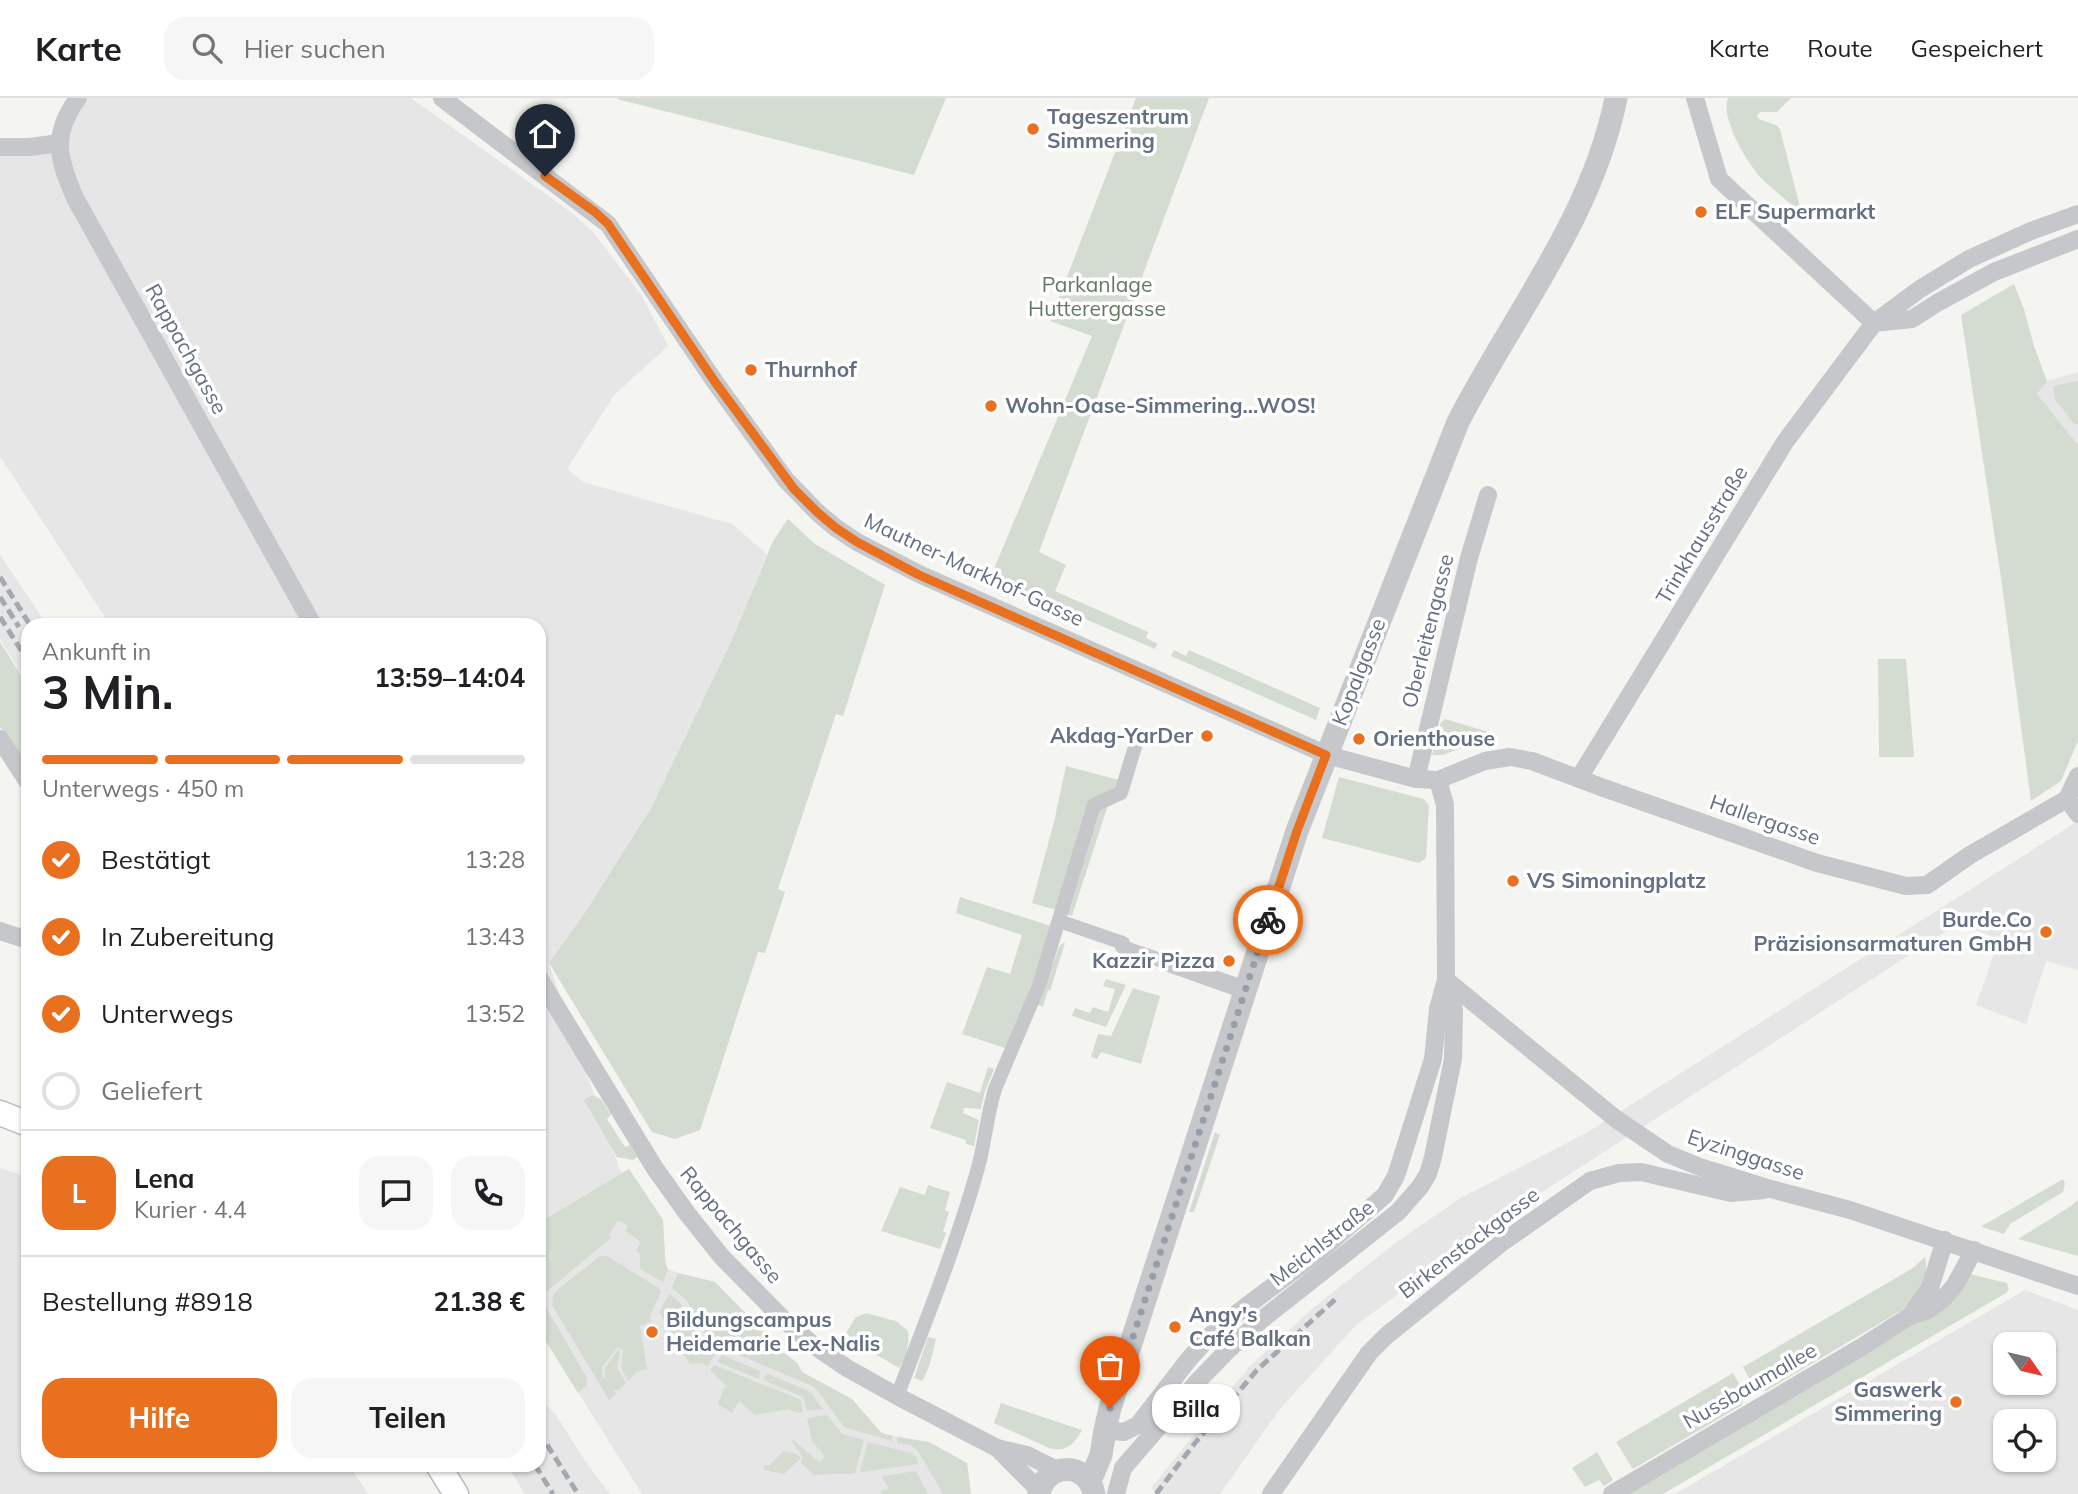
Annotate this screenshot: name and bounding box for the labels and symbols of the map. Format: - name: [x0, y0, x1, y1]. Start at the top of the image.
- place label: Tageszentrum Simmering: [1047, 103, 1189, 153]
- pin: [515, 104, 575, 176]
- marker: Tageszentrum Simmering: [1025, 121, 1041, 137]
- place label: ELF Supermarkt: [1715, 198, 1875, 224]
- marker: ELF Supermarkt: [1693, 204, 1709, 220]
- park label: Parkanlage Hutterergasse: [1028, 271, 1166, 321]
- street label: Rappachgasse: [140, 279, 233, 418]
- place label: Thurnhof: [765, 356, 858, 382]
- marker: Thurnhof: [743, 362, 759, 378]
- place label: Wohn-Oase-Simmering...WOS!: [1005, 392, 1315, 418]
- marker: Wohn-Oase-Simmering...WOS!: [983, 398, 999, 414]
- street label: Trinkhausstraße: [1650, 461, 1753, 608]
- street label: Mautner-Markhof-Gasse: [860, 507, 1088, 631]
- street label: Oberleitengasse: [1395, 551, 1459, 710]
- street label: Kopalgasse: [1326, 614, 1390, 729]
- place label: Akdag-YarDer: [1050, 722, 1194, 748]
- place label: Orienthouse: [1373, 725, 1495, 751]
- marker: Akdag-YarDer: [1199, 728, 1215, 744]
- marker: Orienthouse: [1351, 731, 1367, 747]
- street label: Hallergasse: [1707, 788, 1824, 850]
- place label: VS Simoningplatz: [1526, 867, 1706, 893]
- marker: VS Simoningplatz: [1505, 873, 1521, 889]
- courier: [1233, 885, 1303, 955]
- place label: Burde.Co Präzisionsarmaturen GmbH: [1753, 906, 2032, 956]
- marker: Burde.Co Präzisionsarmaturen GmbH: [2038, 924, 2054, 940]
- place label: Kazzir Pizza: [1092, 947, 1215, 973]
- marker: Kazzir Pizza: [1221, 953, 1237, 969]
- street label: Eyzinggasse: [1684, 1123, 1808, 1185]
- street label: Rappachgasse: [675, 1160, 788, 1288]
- street label: Birkenstockgasse: [1393, 1181, 1544, 1303]
- street label: Meichlstraße: [1264, 1194, 1379, 1291]
- place label: Angy's Café Balkan: [1189, 1301, 1311, 1351]
- place label: Bildungscampus Heidemarie Lex-Nalis: [666, 1306, 880, 1356]
- marker: Angy's Café Balkan: [1167, 1319, 1183, 1335]
- marker: Bildungscampus Heidemarie Lex-Nalis: [644, 1324, 660, 1340]
- north arrow: [1993, 1332, 2056, 1395]
- pin: [1080, 1336, 1140, 1408]
- street label: Nussbaumallee: [1678, 1336, 1821, 1434]
- place label: Gaswerk Simmering: [1834, 1376, 1942, 1426]
- callout: Billa: [1152, 1384, 1240, 1432]
- marker: Gaswerk Simmering: [1948, 1394, 1964, 1410]

